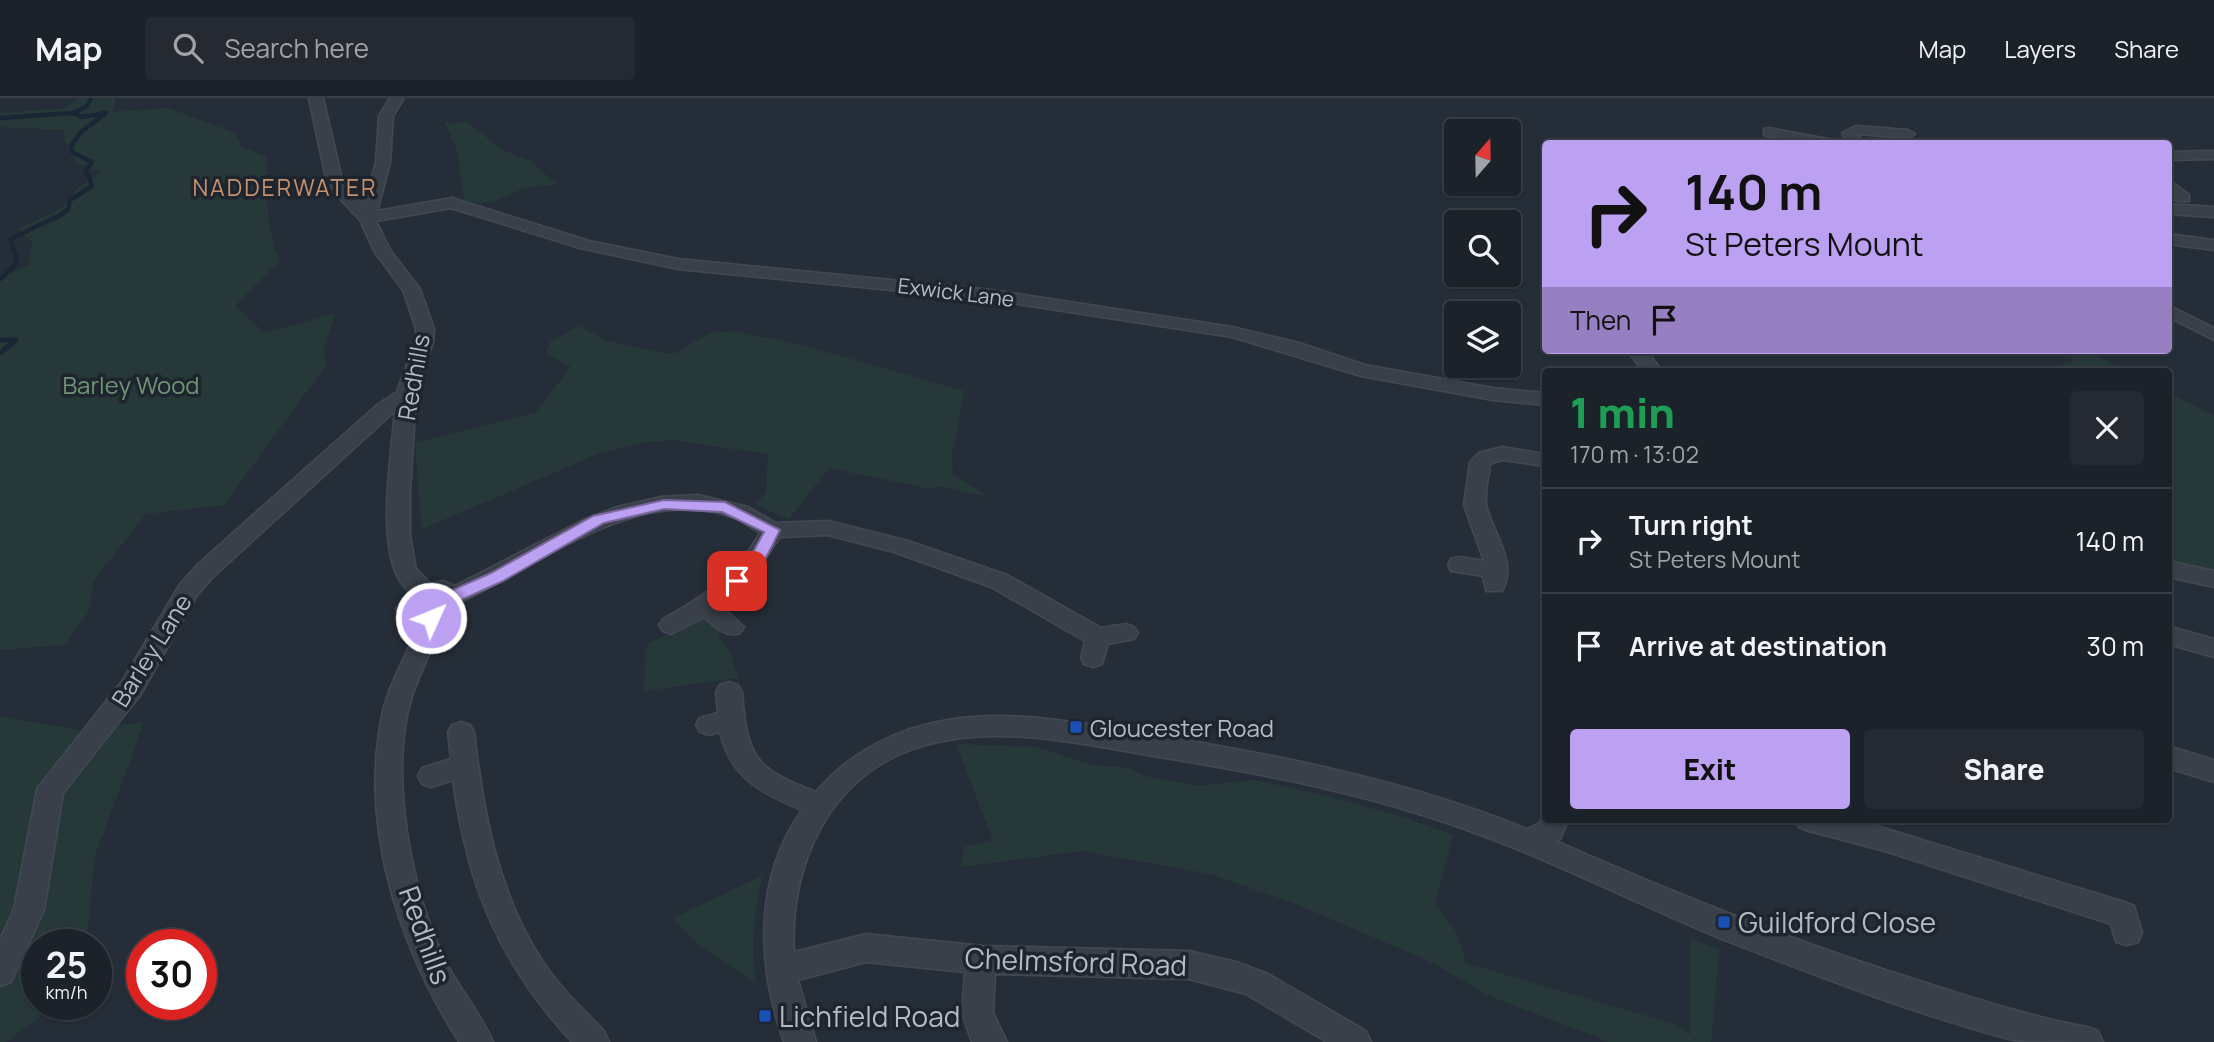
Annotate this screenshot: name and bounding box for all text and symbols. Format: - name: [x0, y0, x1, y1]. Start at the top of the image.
- search box: [145, 17, 635, 80]
- text: Map: [35, 26, 103, 71]
- icon: search: [169, 29, 207, 67]
- text: Search here: [225, 30, 369, 66]
- text: Map: [1919, 32, 1966, 65]
- text: Layers: [2004, 32, 2076, 65]
- text: Share: [2114, 32, 2179, 65]
- north arrow: [1444, 119, 1521, 196]
- map controls: [1444, 119, 1521, 378]
- text: 140 m: [1685, 158, 1822, 225]
- icon: right: [1570, 168, 1661, 259]
- district label: NADDERWATER: [192, 171, 378, 203]
- button: search: [1444, 210, 1521, 287]
- text: St Peters Mount: [1685, 222, 1924, 266]
- street label: Exwick Lane: [896, 271, 1016, 313]
- button: layers: [1444, 301, 1521, 378]
- icon: arrive: [1645, 301, 1683, 339]
- text: Then: [1570, 302, 1631, 338]
- street label: Redhills: [389, 331, 437, 423]
- park label: Barley Wood: [62, 368, 200, 401]
- text: 1 min: [1570, 383, 1675, 441]
- button: close: [2070, 391, 2144, 465]
- text: 170 m · 13:02: [1570, 438, 1699, 470]
- text: Turn right: [1629, 507, 1753, 543]
- icon: right: [1570, 522, 1608, 560]
- text: 140 m: [2075, 523, 2144, 559]
- text: St Peters Mount: [1629, 543, 1800, 575]
- pin: [707, 551, 767, 611]
- icon: arrive: [718, 562, 756, 600]
- position arrow: [394, 581, 468, 655]
- street label: Barley Lane: [103, 587, 199, 713]
- icon: arrive: [1570, 627, 1608, 665]
- text: Arrive at destination: [1629, 628, 1887, 664]
- text: 30 m: [2087, 628, 2144, 664]
- place label: Gloucester Road: [1090, 711, 1274, 744]
- marker: Gloucester Road: [1068, 719, 1084, 735]
- button: Exit: [1570, 729, 1850, 809]
- button: Share: [1864, 729, 2144, 809]
- street label: Redhills: [391, 881, 461, 989]
- place label: Guildford Close: [1738, 903, 1936, 941]
- marker: Guildford Close: [1716, 914, 1732, 930]
- speed limit sign: 30: [126, 929, 217, 1020]
- street label: Chelmsford Road: [964, 938, 1188, 984]
- text: 25: [46, 941, 87, 989]
- text: km/h: [46, 980, 87, 1004]
- place label: Lichfield Road: [779, 997, 960, 1035]
- marker: Lichfield Road: [757, 1008, 773, 1024]

